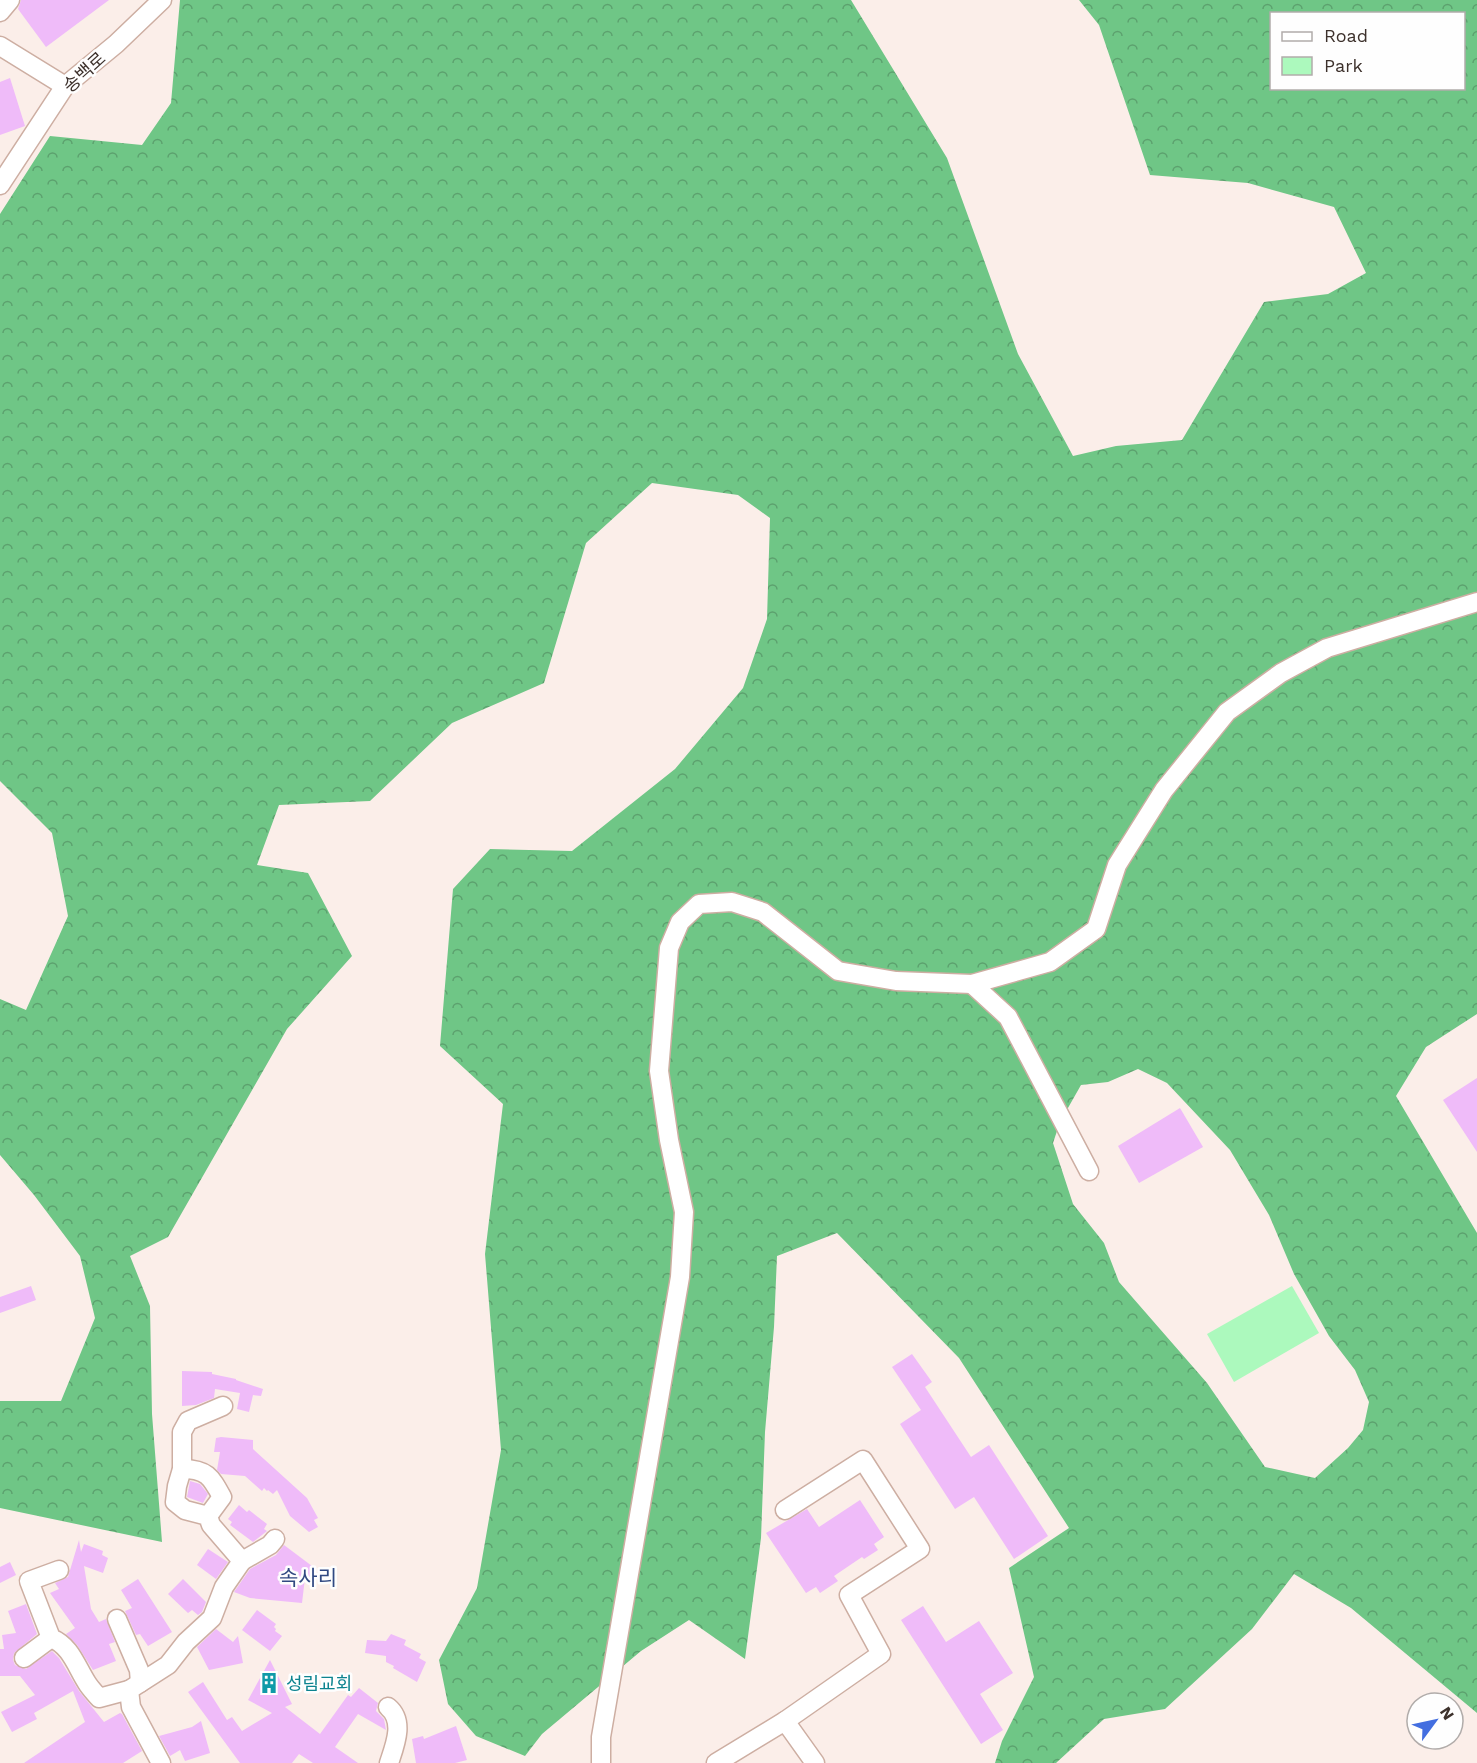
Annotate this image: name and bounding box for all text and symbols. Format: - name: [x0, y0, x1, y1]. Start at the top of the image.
- legend: [1270, 12, 1465, 90]
- text: Road: [1324, 25, 1368, 46]
- street label: 송백로: [59, 48, 109, 96]
- text: Park: [1324, 55, 1363, 76]
- district label: 속사리: [279, 1565, 337, 1590]
- building icon: 성림교회: [257, 1671, 281, 1695]
- place label: 성림교회: [286, 1673, 352, 1694]
- north arrow: [1405, 1691, 1465, 1751]
- text: N: [1436, 1703, 1458, 1723]

